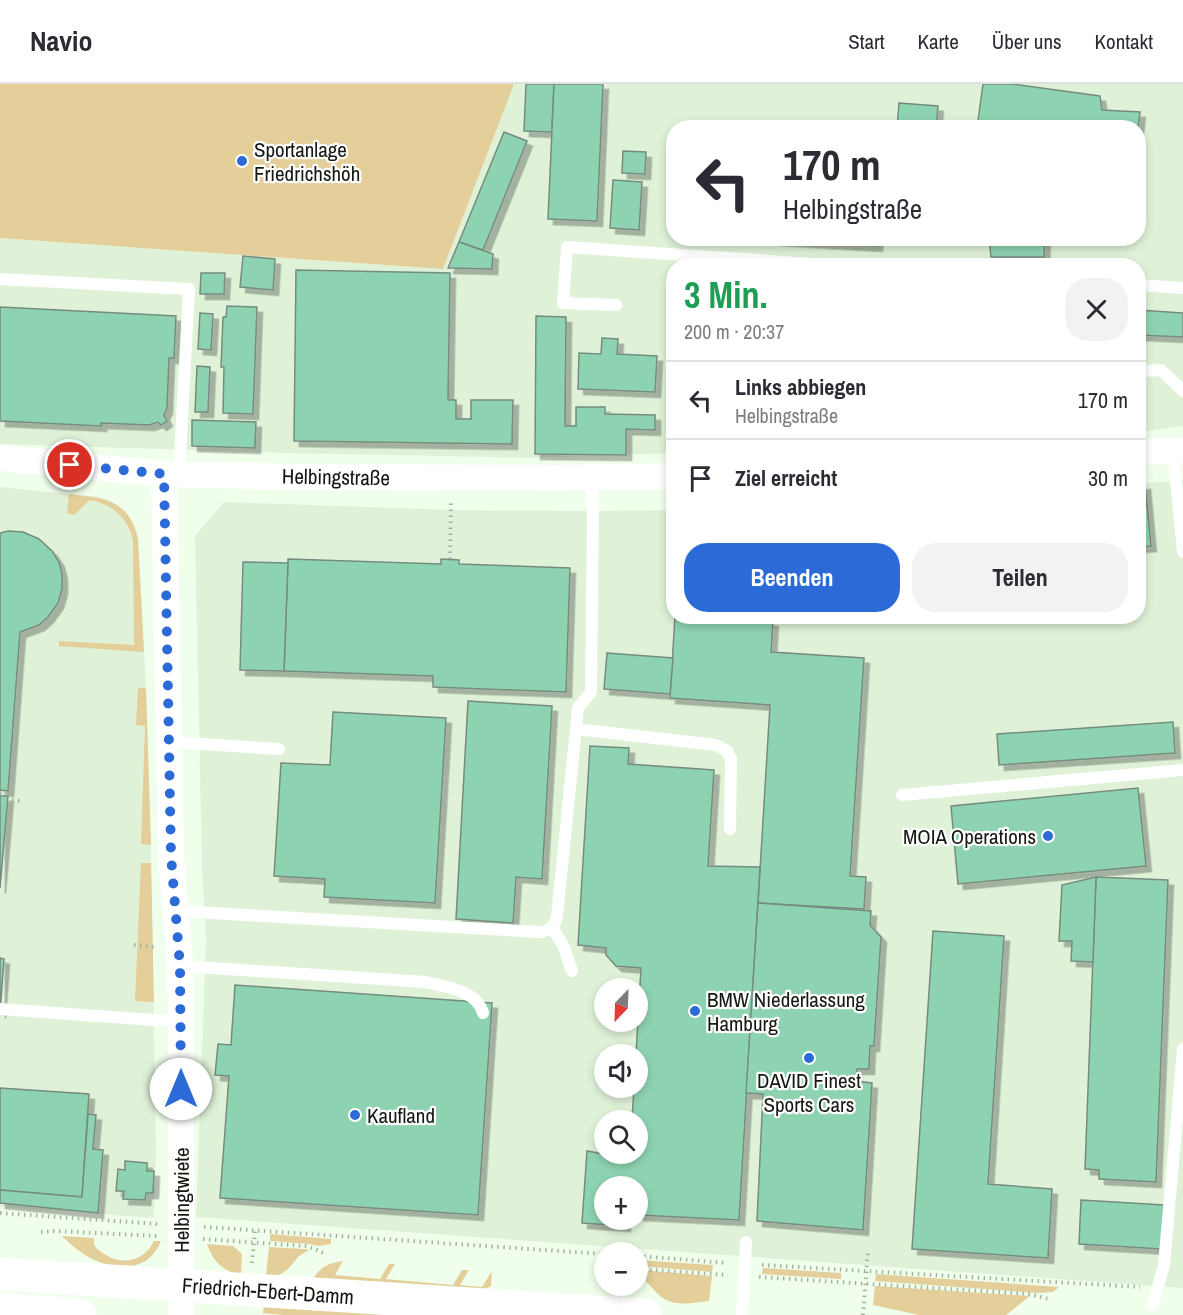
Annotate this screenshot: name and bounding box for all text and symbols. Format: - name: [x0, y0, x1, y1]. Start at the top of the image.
- text: Navio: [30, 22, 93, 60]
- text: Start: [848, 27, 885, 56]
- text: Karte: [918, 27, 959, 56]
- text: Über uns: [992, 27, 1062, 56]
- text: Kontakt: [1095, 27, 1153, 56]
- place label: Sportanlage Friedrichshöh: [254, 135, 360, 188]
- text: 170 m: [783, 137, 881, 193]
- icon: left: [684, 144, 762, 222]
- marker: Sportanlage Friedrichshöh: [235, 154, 249, 168]
- text: Helbingstraße: [783, 191, 922, 227]
- text: 3 Min.: [684, 271, 768, 319]
- button: close: [1065, 278, 1128, 341]
- text: 200 m · 20:37: [684, 318, 784, 345]
- text: Links abbiegen: [735, 372, 866, 402]
- icon: left: [684, 384, 717, 417]
- text: 170 m: [1078, 385, 1128, 415]
- text: Helbingstraße: [735, 402, 838, 429]
- pin: [44, 439, 95, 490]
- icon: arrive: [53, 448, 86, 481]
- street label: Helbingstraße: [282, 462, 390, 492]
- icon: arrive: [684, 462, 717, 495]
- text: Ziel erreicht: [735, 463, 837, 493]
- text: 30 m: [1088, 463, 1128, 493]
- button: Beenden: [684, 543, 900, 612]
- button: Teilen: [912, 543, 1128, 612]
- place label: MOIA Operations: [903, 822, 1036, 851]
- marker: MOIA Operations: [1041, 829, 1055, 843]
- north arrow: [594, 978, 648, 1032]
- map controls: [594, 978, 648, 1296]
- place label: BMW Niederlassung Hamburg: [707, 985, 865, 1038]
- marker: BMW Niederlassung Hamburg: [688, 1004, 702, 1018]
- button: sound: [594, 1044, 648, 1098]
- marker: DAVID Finest Sports Cars: [802, 1051, 816, 1065]
- position arrow: [149, 1057, 213, 1121]
- place label: DAVID Finest Sports Cars: [757, 1066, 861, 1119]
- place label: Kaufland: [367, 1101, 435, 1130]
- marker: Kaufland: [348, 1108, 362, 1122]
- button: search: [594, 1110, 648, 1164]
- street label: Helbingtwiete: [167, 1147, 196, 1253]
- button: +: [594, 1176, 648, 1230]
- button: −: [594, 1242, 648, 1296]
- street label: Friedrich-Ebert-Damm: [181, 1271, 355, 1311]

